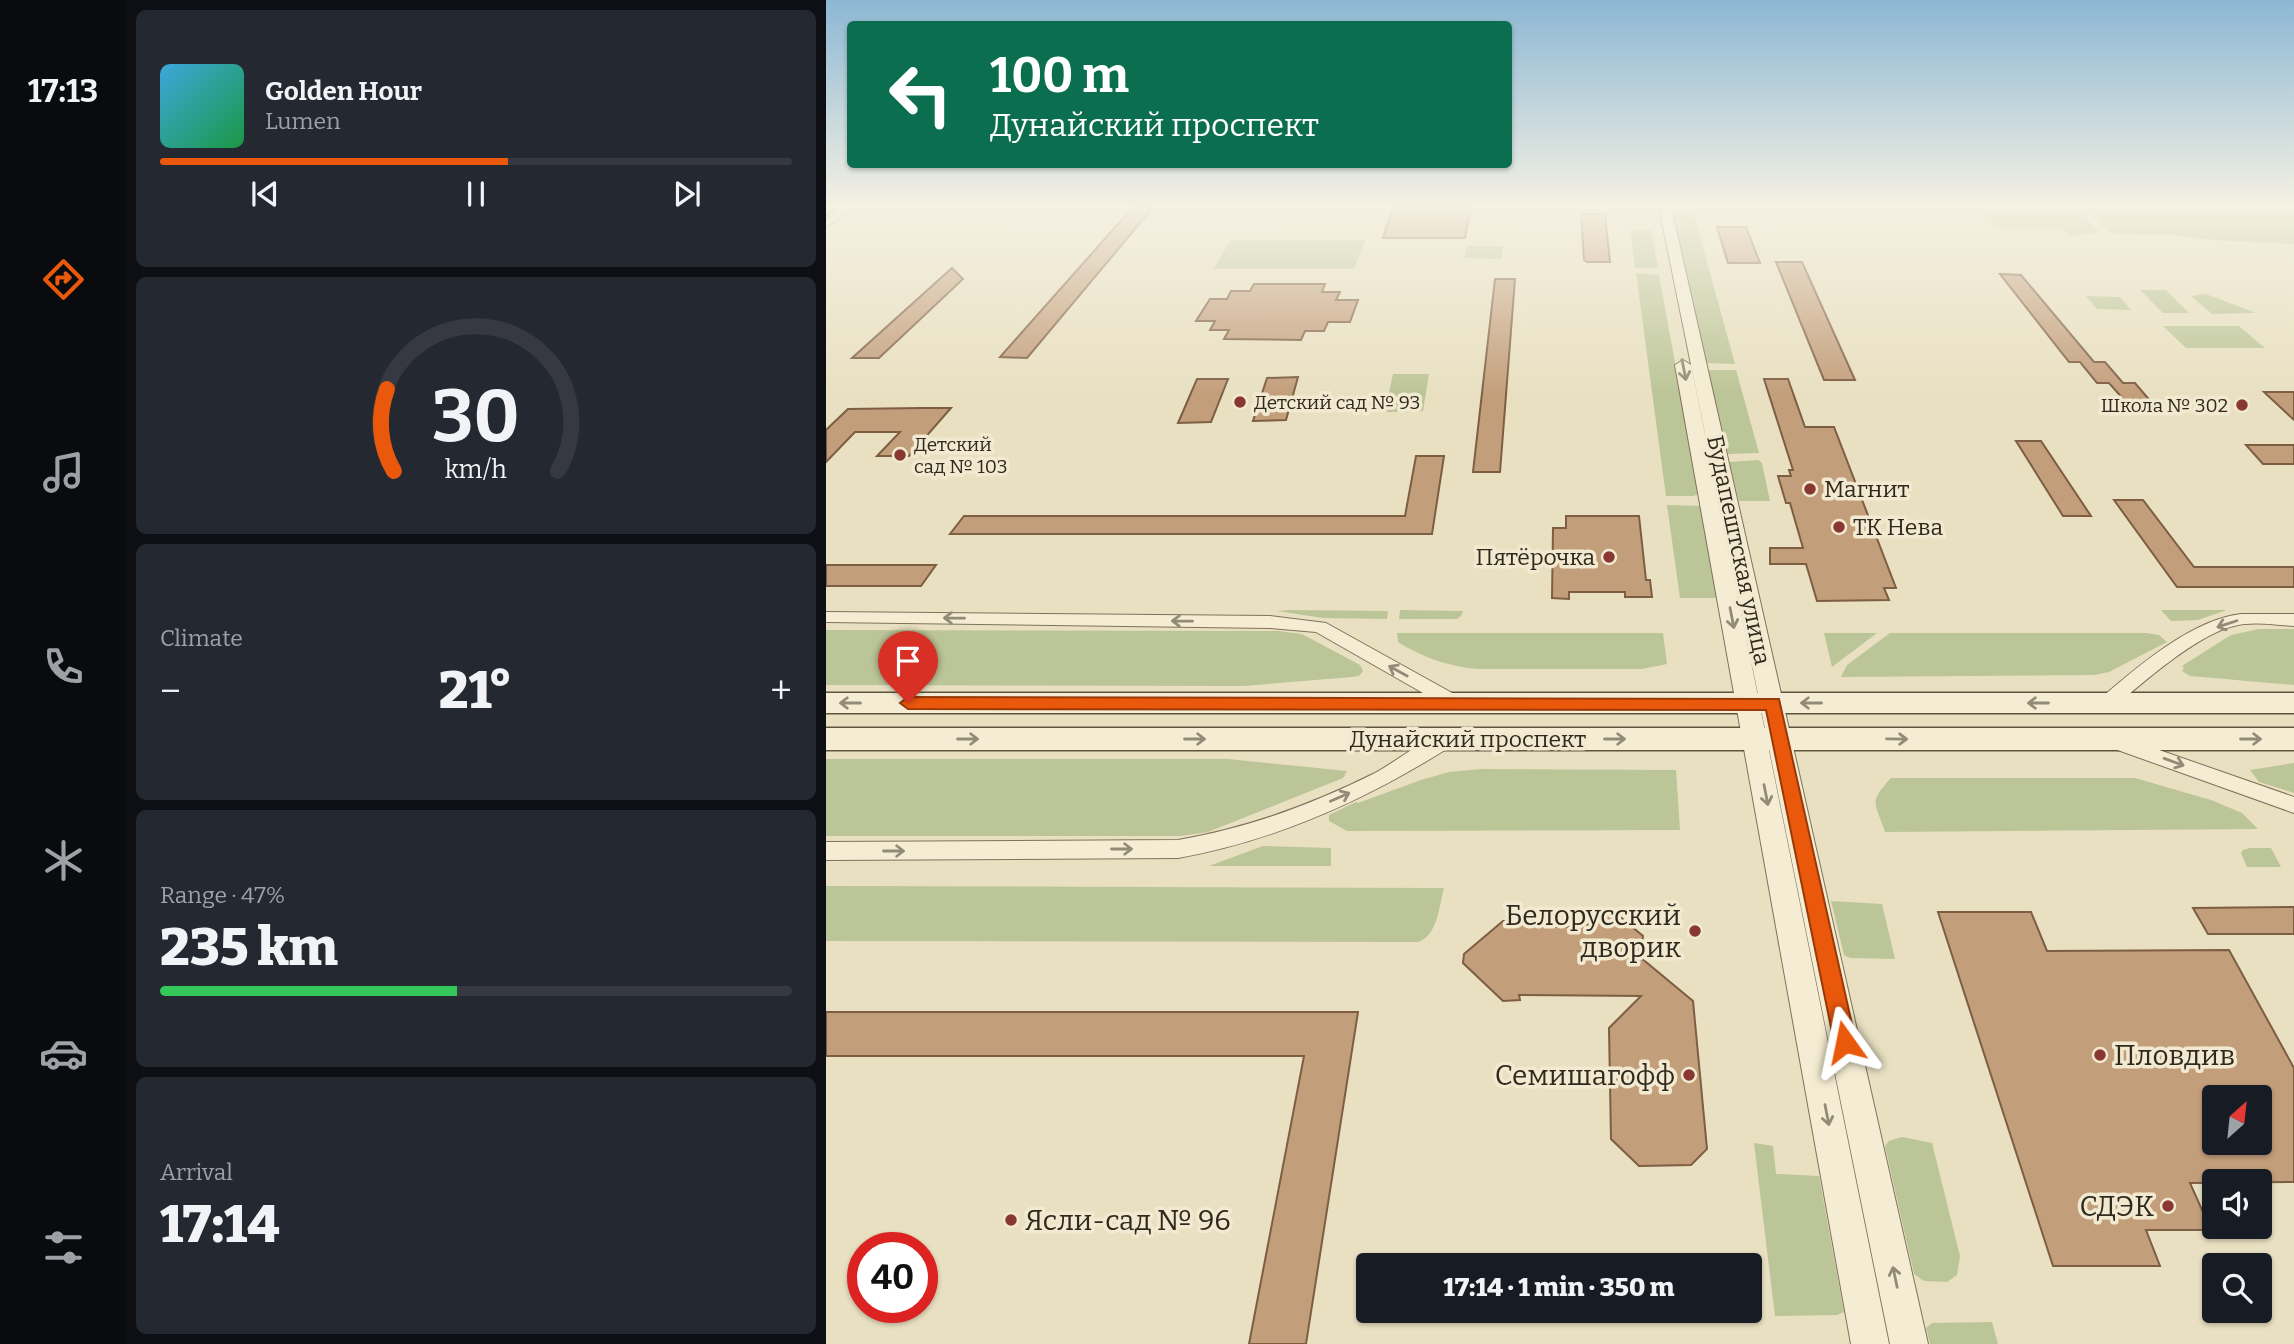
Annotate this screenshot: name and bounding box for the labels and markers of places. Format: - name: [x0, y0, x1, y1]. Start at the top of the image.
- place label: Детский сад № 93: [1254, 391, 1420, 414]
- marker: Детский сад № 93: [1232, 394, 1248, 410]
- place label: Школа № 302: [2101, 394, 2228, 417]
- marker: Школа № 302: [2234, 397, 2250, 413]
- place label: Детский сад № 103: [914, 433, 1008, 478]
- marker: Детский сад № 103: [892, 447, 908, 463]
- place label: Магнит: [1824, 475, 1910, 503]
- marker: Магнит: [1802, 481, 1818, 497]
- place label: ТК Нева: [1853, 513, 1943, 541]
- marker: ТК Нева: [1831, 519, 1847, 535]
- place label: Пятёрочка: [1475, 543, 1595, 571]
- marker: Пятёрочка: [1601, 549, 1617, 565]
- pin: [878, 631, 938, 703]
- place label: Белорусский дворик: [1505, 899, 1682, 964]
- marker: Белорусский дворик: [1687, 923, 1703, 939]
- place label: Пловдив: [2114, 1039, 2235, 1072]
- marker: Пловдив: [2092, 1047, 2108, 1063]
- place label: Семишагофф: [1495, 1059, 1675, 1092]
- marker: Семишагофф: [1681, 1067, 1697, 1083]
- place label: СДЭК: [2079, 1190, 2154, 1223]
- marker: СДЭК: [2160, 1198, 2176, 1214]
- place label: Ясли-сад № 96: [1025, 1204, 1231, 1237]
- marker: Ясли-сад № 96: [1003, 1212, 1019, 1228]

